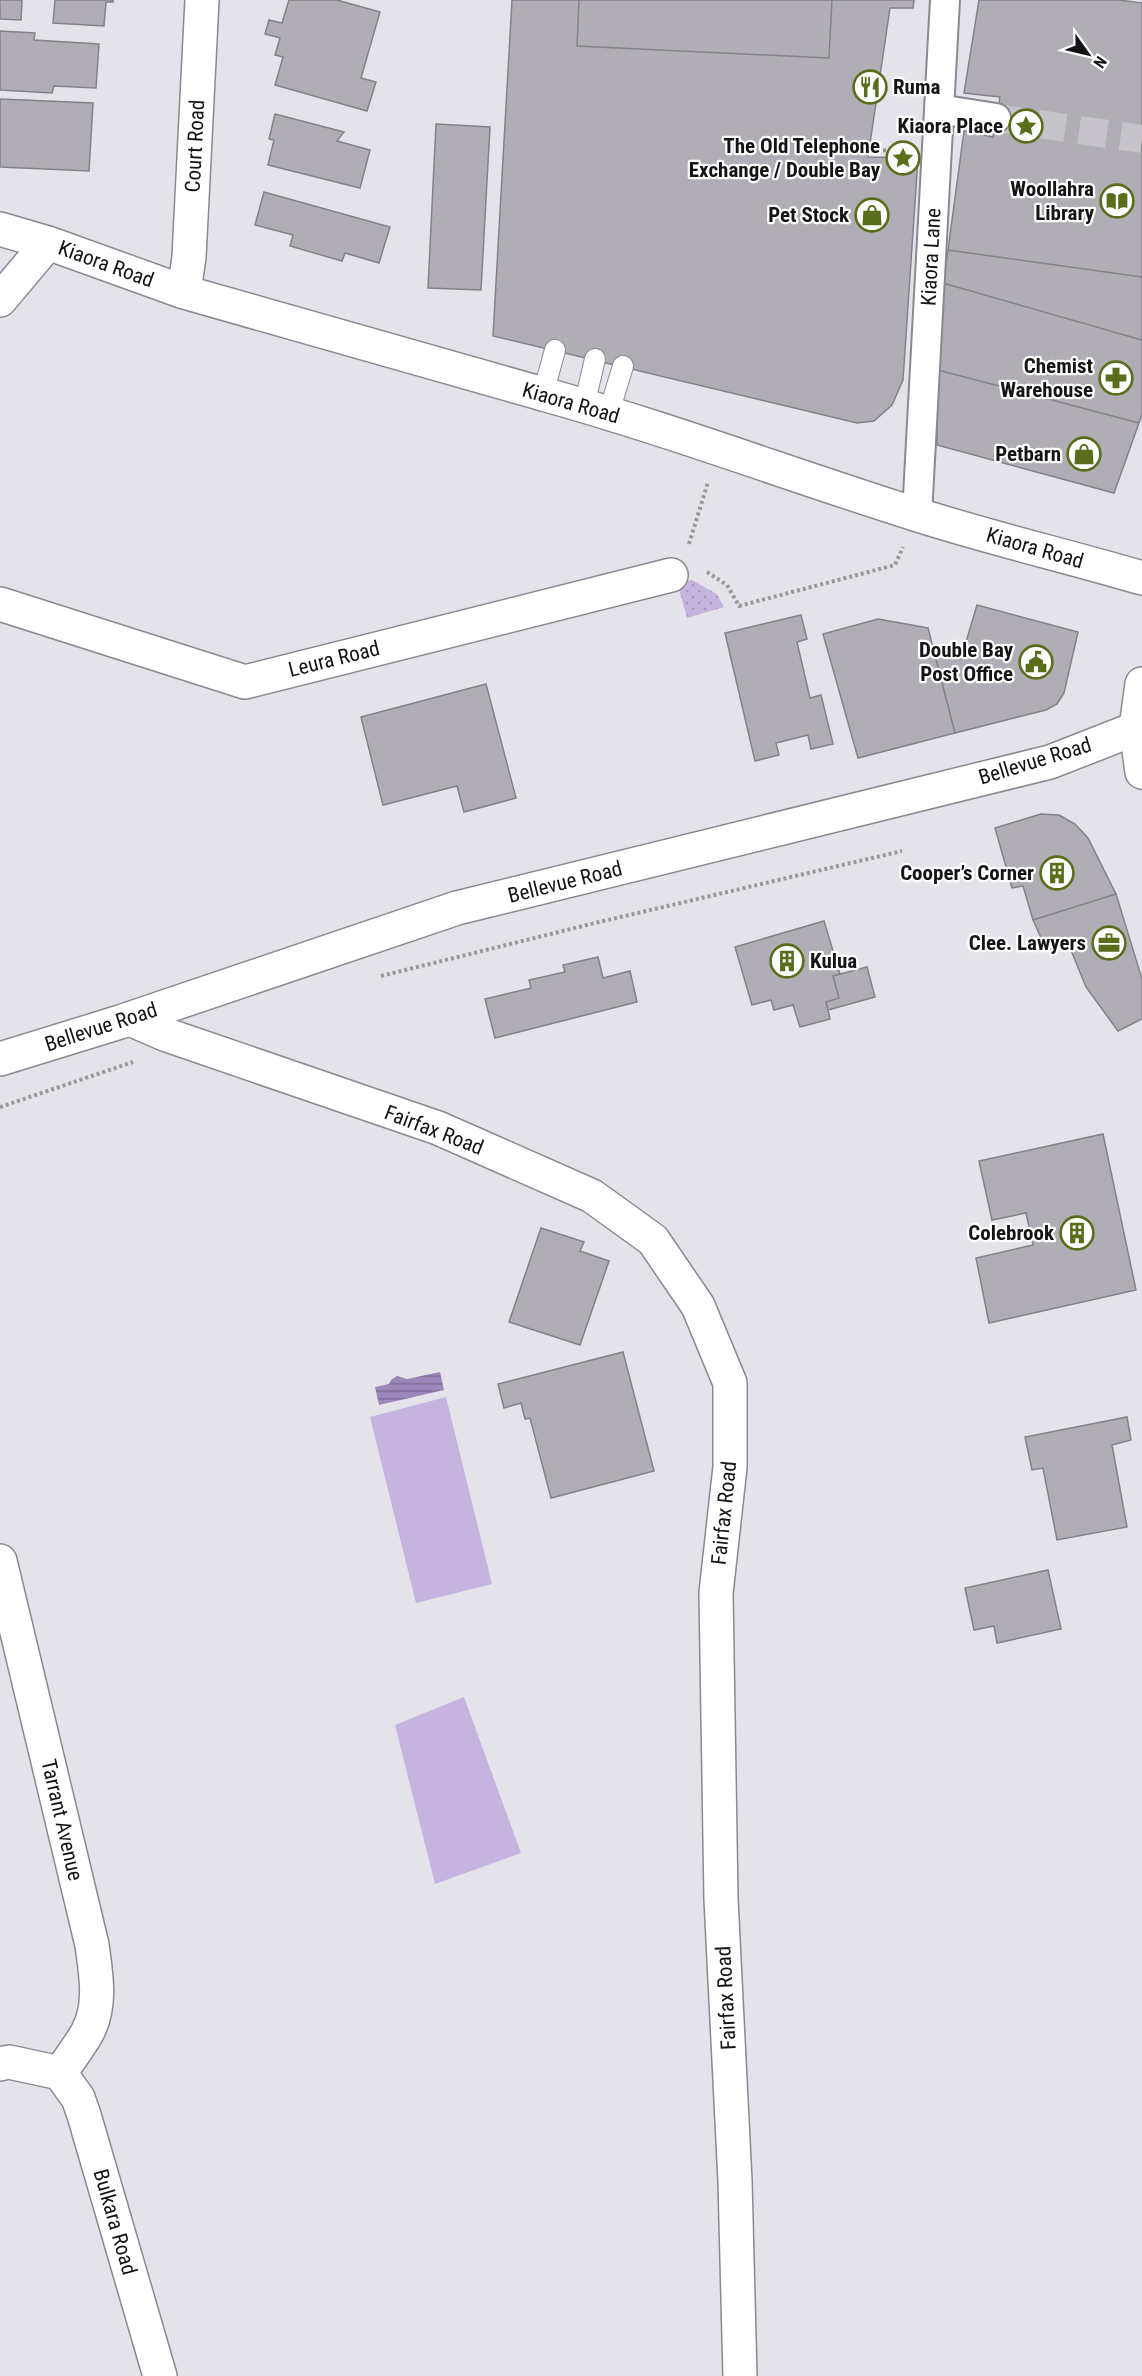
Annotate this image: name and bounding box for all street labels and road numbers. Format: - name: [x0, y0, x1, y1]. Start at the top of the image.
- street label: Court Road: [181, 99, 209, 193]
- street label: Kiaora Lane: [916, 207, 946, 306]
- street label: Kiaora Road: [55, 236, 157, 292]
- street label: Kiaora Road: [520, 378, 622, 428]
- street label: Kiaora Road: [984, 523, 1086, 573]
- street label: Leura Road: [286, 636, 382, 682]
- street label: Bellevue Road: [976, 732, 1094, 790]
- street label: Bellevue Road: [506, 856, 624, 908]
- street label: Bellevue Road: [42, 998, 160, 1056]
- street label: Fairfax Road: [381, 1100, 487, 1160]
- street label: Fairfax Road: [707, 1460, 741, 1566]
- street label: Tarrant Avenue: [36, 1757, 88, 1883]
- street label: Fairfax Road: [711, 1945, 741, 2051]
- street label: Bulkara Road: [88, 2166, 142, 2278]

